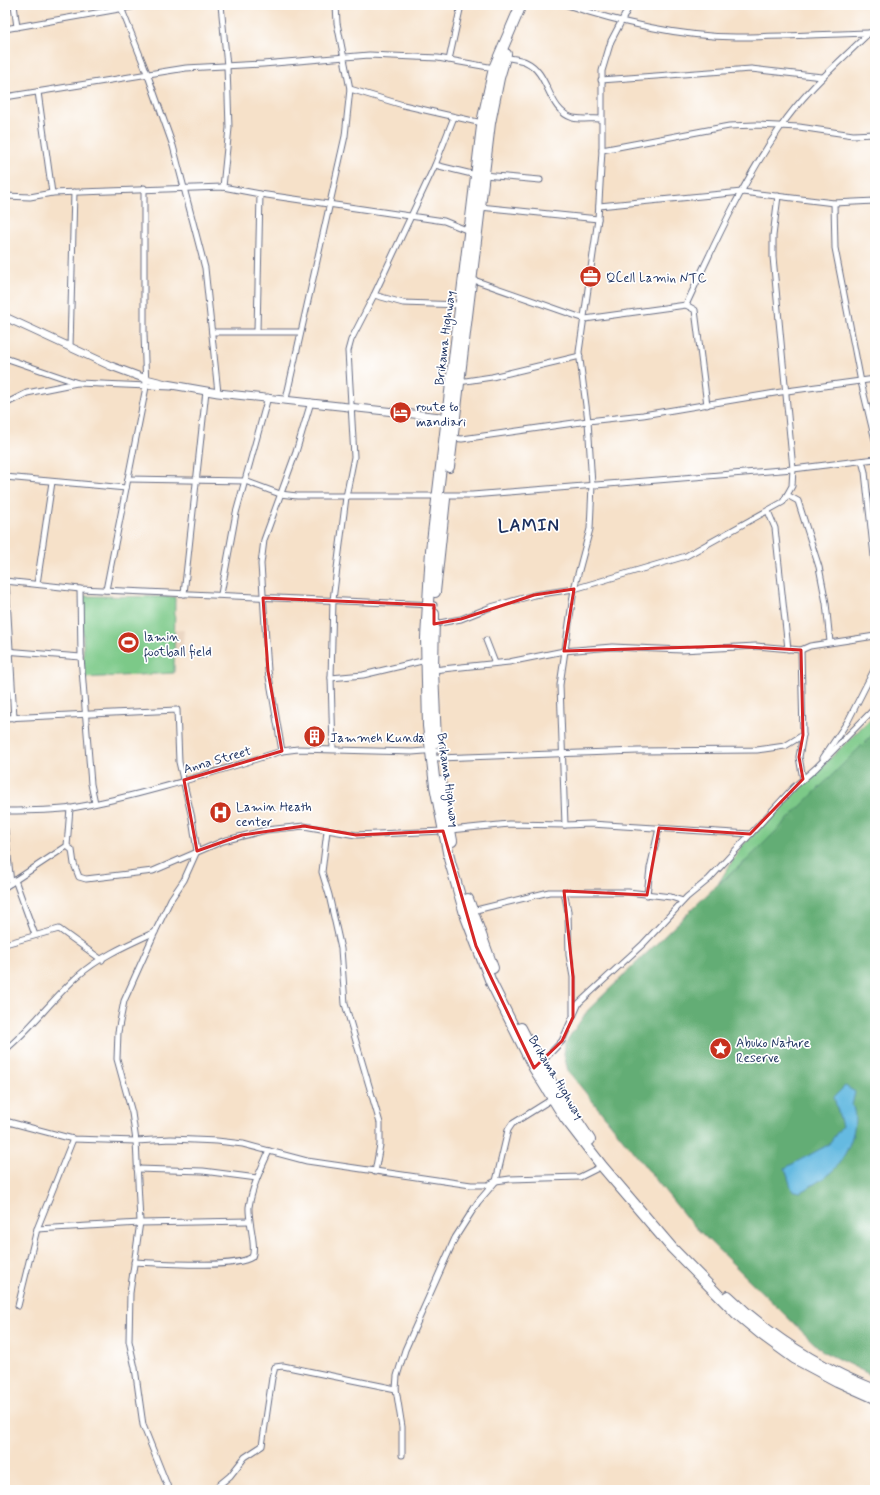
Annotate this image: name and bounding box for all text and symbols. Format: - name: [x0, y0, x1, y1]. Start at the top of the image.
- office icon: QCell Lamin NTC: [578, 264, 604, 290]
- place label: QCell Lamin NTC: [606, 270, 707, 287]
- street label: Brikama Highway: [431, 290, 461, 387]
- place label: route to mandiari: [416, 399, 466, 431]
- hotel icon: route to mandiari: [387, 400, 413, 426]
- district label: LAMIN: [498, 515, 560, 537]
- place label: lamin football field: [144, 629, 212, 663]
- sports icon: lamin football field: [116, 630, 142, 656]
- building icon: Jammeh Kunda: [301, 724, 327, 750]
- place label: Jammeh Kunda: [330, 730, 425, 747]
- street label: Brikama Highway: [431, 732, 463, 829]
- street label: Anna Street: [182, 743, 253, 778]
- place label: Lamin Heath center: [236, 799, 312, 831]
- hospital icon: Lamin Heath center: [207, 800, 233, 826]
- street label: Brikama Highway: [523, 1033, 588, 1123]
- place label: Abuko Nature Reserve: [736, 1035, 810, 1067]
- place icon: Abuko Nature Reserve: [707, 1036, 733, 1062]

